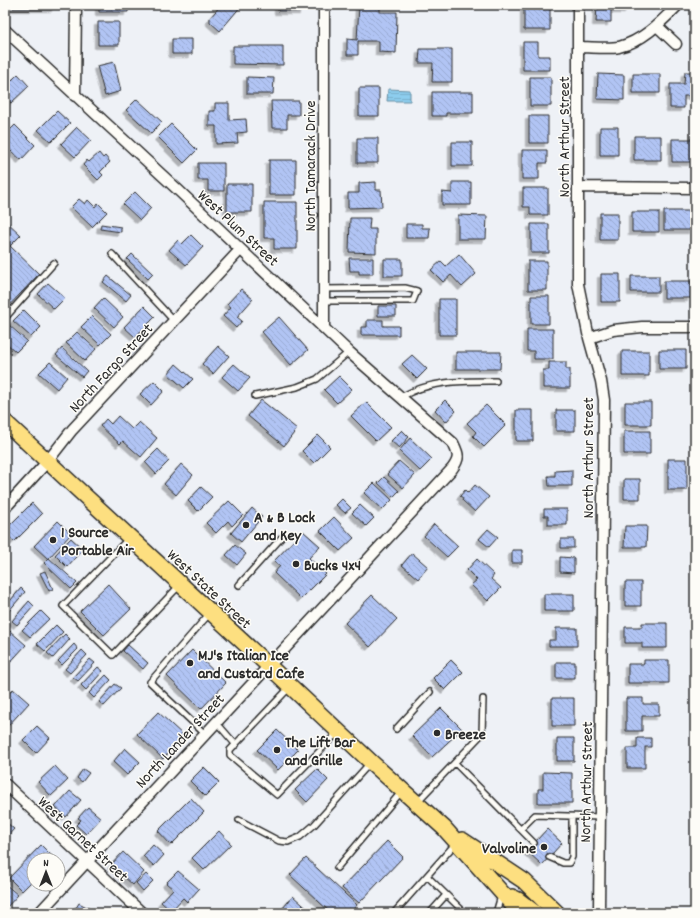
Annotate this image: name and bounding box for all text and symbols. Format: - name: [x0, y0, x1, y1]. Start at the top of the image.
- street label: North Arthur Street: [554, 76, 577, 198]
- street label: North Tamarack Drive: [300, 100, 323, 232]
- street label: West Plum Street: [191, 185, 283, 273]
- street label: North Fargo Street: [64, 319, 160, 419]
- street label: North Arthur Street: [578, 397, 601, 519]
- place label: A & B Lock and Key: [254, 507, 315, 548]
- marker: A & B Lock and Key: [241, 520, 251, 530]
- place label: 1 Source Portable Air: [61, 522, 135, 563]
- marker: 1 Source Portable Air: [48, 535, 58, 545]
- street label: West State Street: [161, 544, 256, 635]
- place label: Bucks 4x4: [304, 555, 361, 578]
- marker: Bucks 4x4: [291, 559, 301, 569]
- place label: MJ's Italian Ice and Custard Cafe: [198, 645, 304, 686]
- marker: MJ's Italian Ice and Custard Cafe: [185, 658, 195, 668]
- street label: North Lander Street: [131, 689, 231, 794]
- street label: North Arthur Street: [575, 721, 600, 843]
- place label: Breeze: [445, 724, 486, 747]
- marker: Breeze: [432, 728, 442, 738]
- place label: The Lift Bar and Grille: [285, 732, 356, 773]
- marker: The Lift Bar and Grille: [272, 745, 282, 755]
- street label: West Garnet Street: [32, 792, 133, 888]
- place label: Valvoline: [482, 838, 536, 861]
- marker: Valvoline: [539, 842, 549, 852]
- north arrow: [26, 852, 66, 892]
- text: N: [43, 856, 49, 872]

